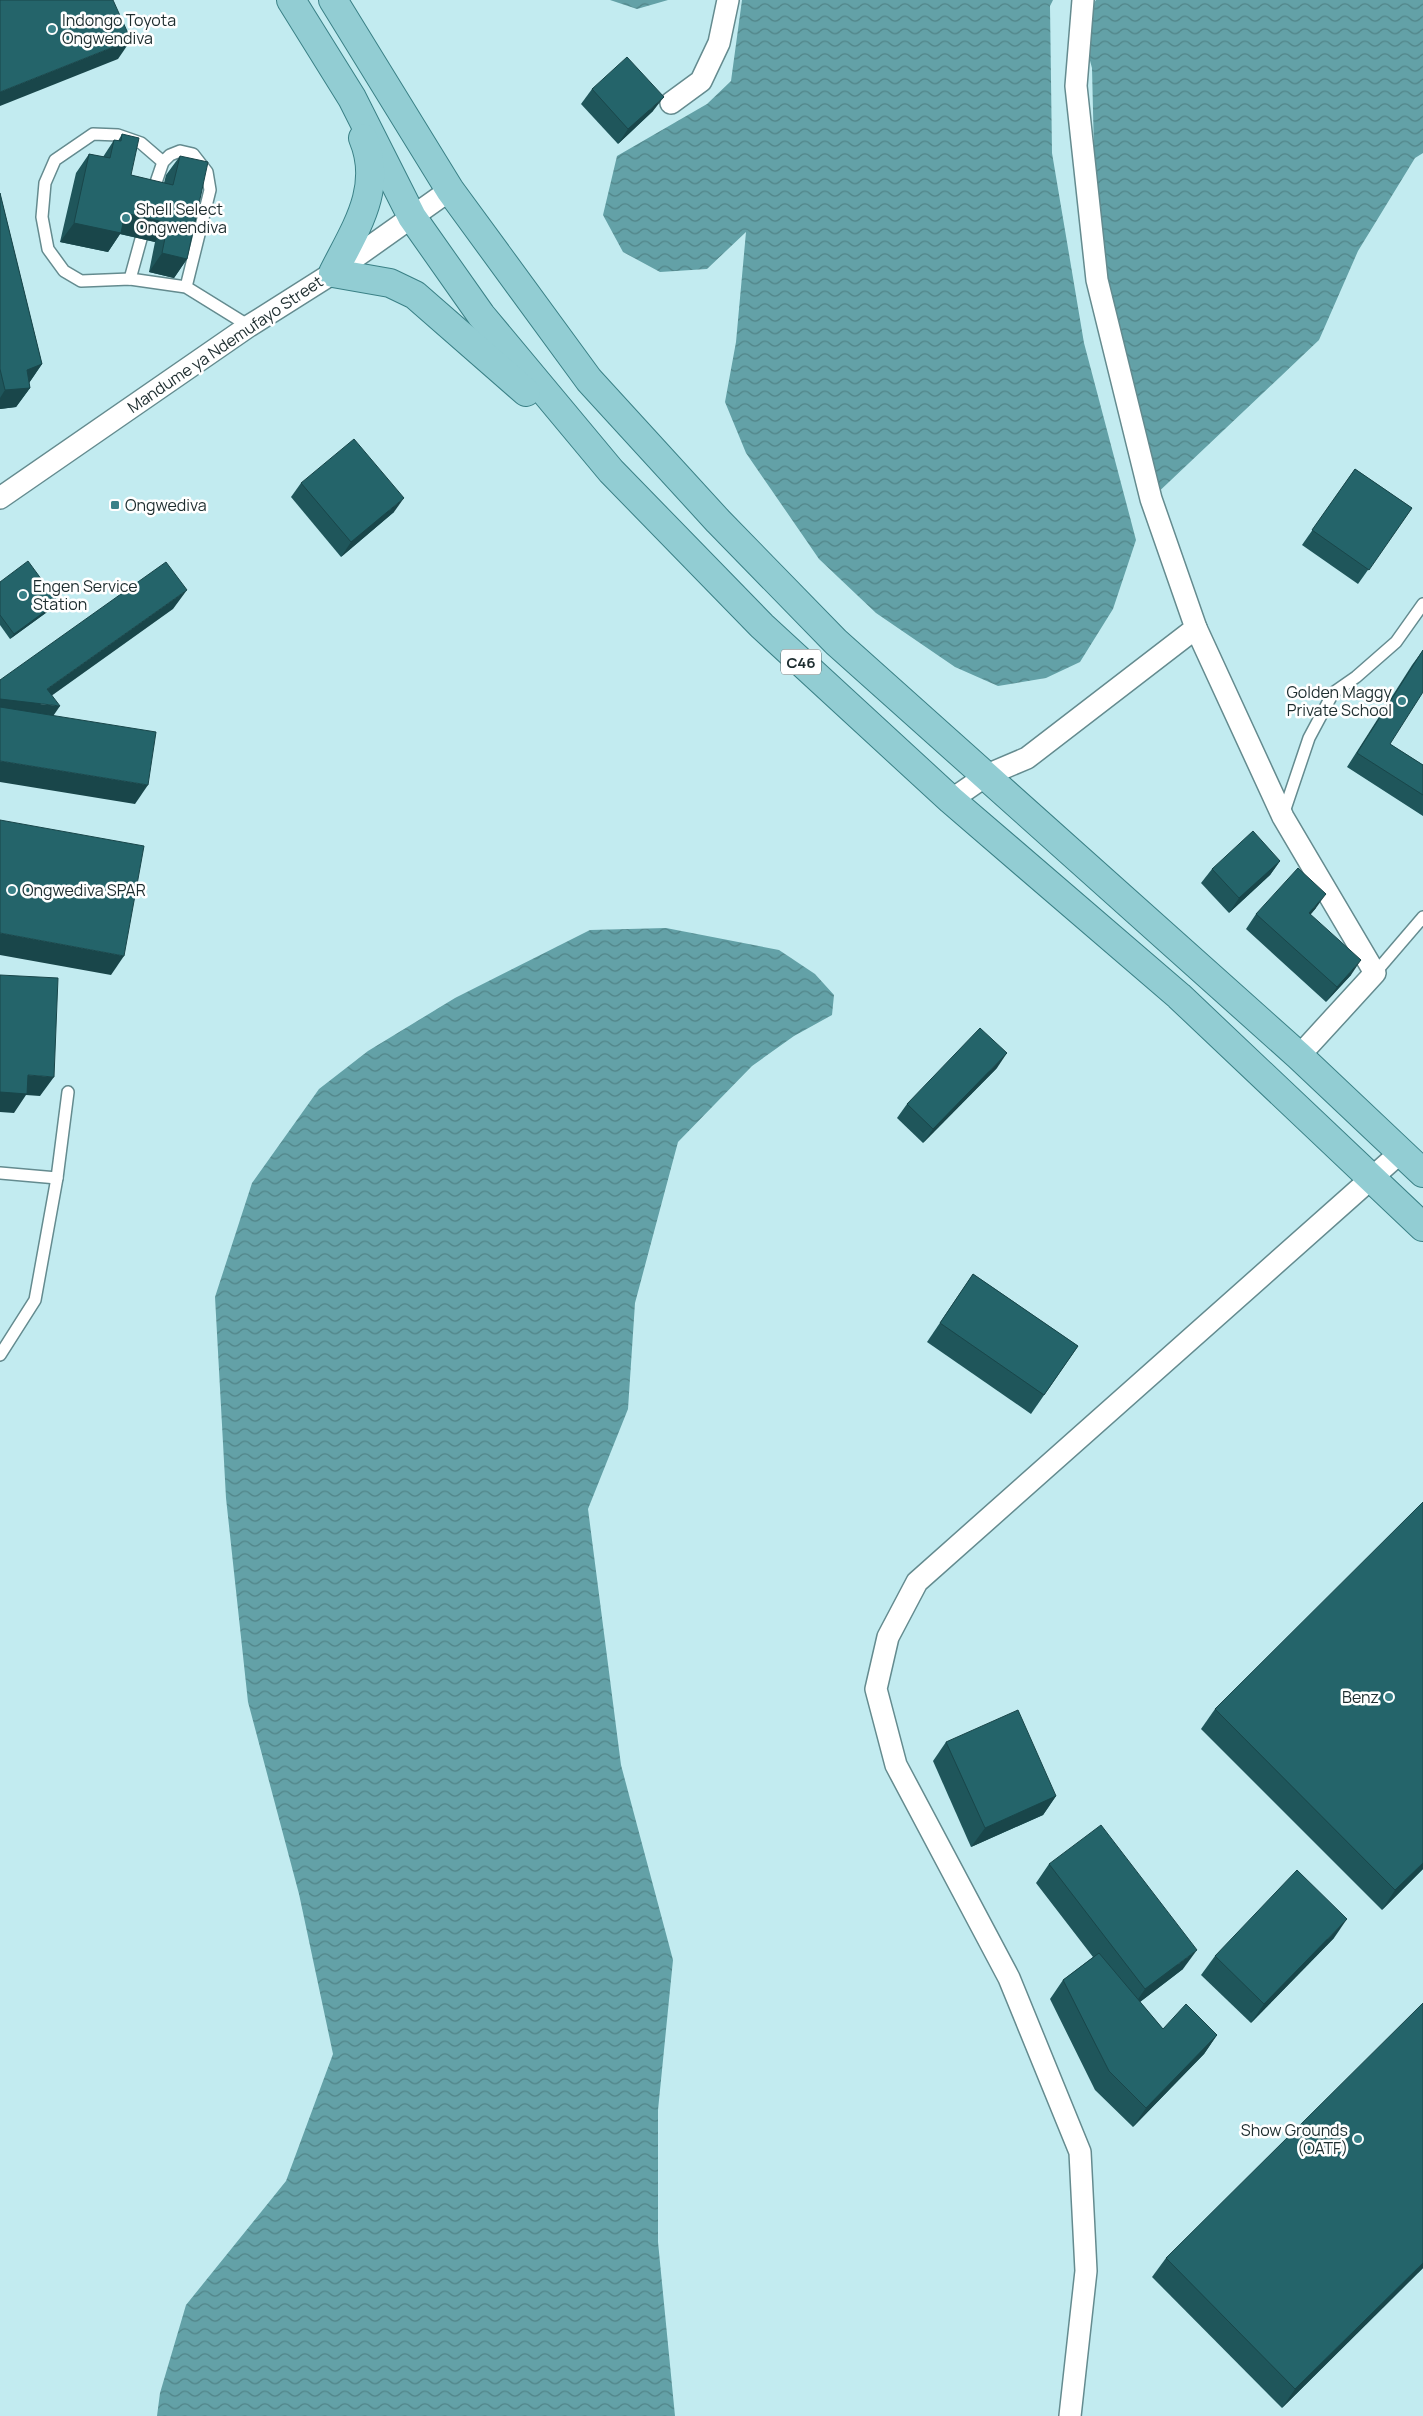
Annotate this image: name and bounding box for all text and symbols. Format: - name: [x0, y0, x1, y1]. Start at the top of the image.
- place label: Indongo Toyota Ongwendiva: [62, 9, 176, 49]
- marker: Indongo Toyota Ongwendiva: [46, 23, 58, 35]
- place label: Shell Select Ongwendiva: [136, 198, 227, 238]
- marker: Shell Select Ongwendiva: [120, 212, 132, 224]
- street label: Mandume ya Ndemufayo Street: [123, 270, 327, 418]
- place label: Ongwediva: [125, 494, 207, 516]
- marker: Ongwediva: [109, 499, 121, 511]
- place label: Engen Service Station: [33, 575, 138, 615]
- marker: Engen Service Station: [17, 589, 29, 601]
- road number: C46: [781, 650, 821, 674]
- place label: Golden Maggy Private School: [1287, 681, 1393, 721]
- marker: Golden Maggy Private School: [1396, 695, 1408, 707]
- place label: Ongwediva SPAR: [22, 879, 146, 901]
- marker: Ongwediva SPAR: [6, 884, 18, 896]
- place label: Benz: [1342, 1686, 1379, 1708]
- marker: Benz: [1383, 1691, 1395, 1703]
- place label: Show Grounds (OATF): [1241, 2119, 1348, 2159]
- marker: Show Grounds (OATF): [1352, 2133, 1364, 2145]

